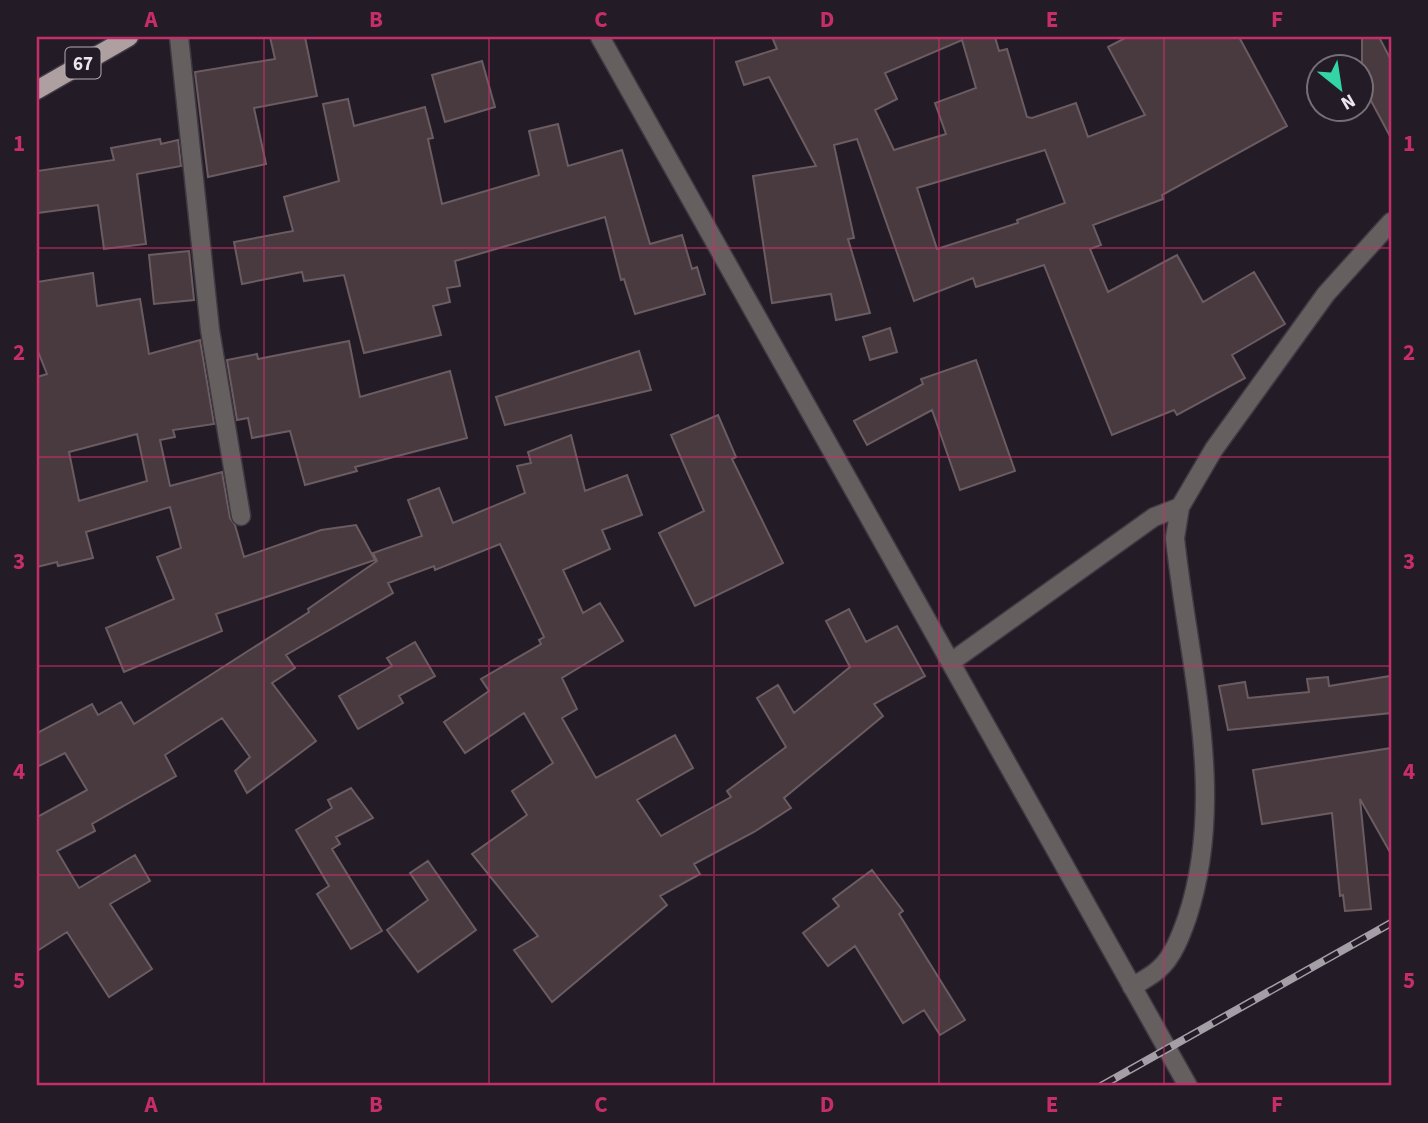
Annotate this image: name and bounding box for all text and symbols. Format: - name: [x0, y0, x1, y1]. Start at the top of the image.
- text: A: [143, 3, 158, 36]
- text: B: [369, 3, 383, 36]
- text: C: [594, 3, 608, 36]
- text: D: [820, 3, 834, 36]
- text: E: [1046, 3, 1058, 36]
- text: F: [1271, 3, 1283, 36]
- road number: 67: [66, 48, 100, 78]
- north arrow: [1306, 52, 1376, 122]
- text: N: [1336, 87, 1360, 116]
- text: 1: [13, 127, 25, 160]
- text: 1: [1403, 127, 1415, 160]
- text: 2: [13, 336, 25, 369]
- text: 2: [1403, 336, 1415, 369]
- text: 3: [13, 545, 25, 578]
- text: 3: [1403, 545, 1415, 578]
- text: 4: [13, 755, 25, 788]
- text: 4: [1403, 755, 1415, 788]
- text: 5: [13, 964, 25, 997]
- text: 5: [1403, 964, 1415, 997]
- text: A: [143, 1088, 158, 1121]
- text: B: [369, 1088, 383, 1121]
- text: C: [594, 1088, 608, 1121]
- text: D: [820, 1088, 834, 1121]
- text: E: [1046, 1088, 1058, 1121]
- text: F: [1271, 1088, 1283, 1121]

